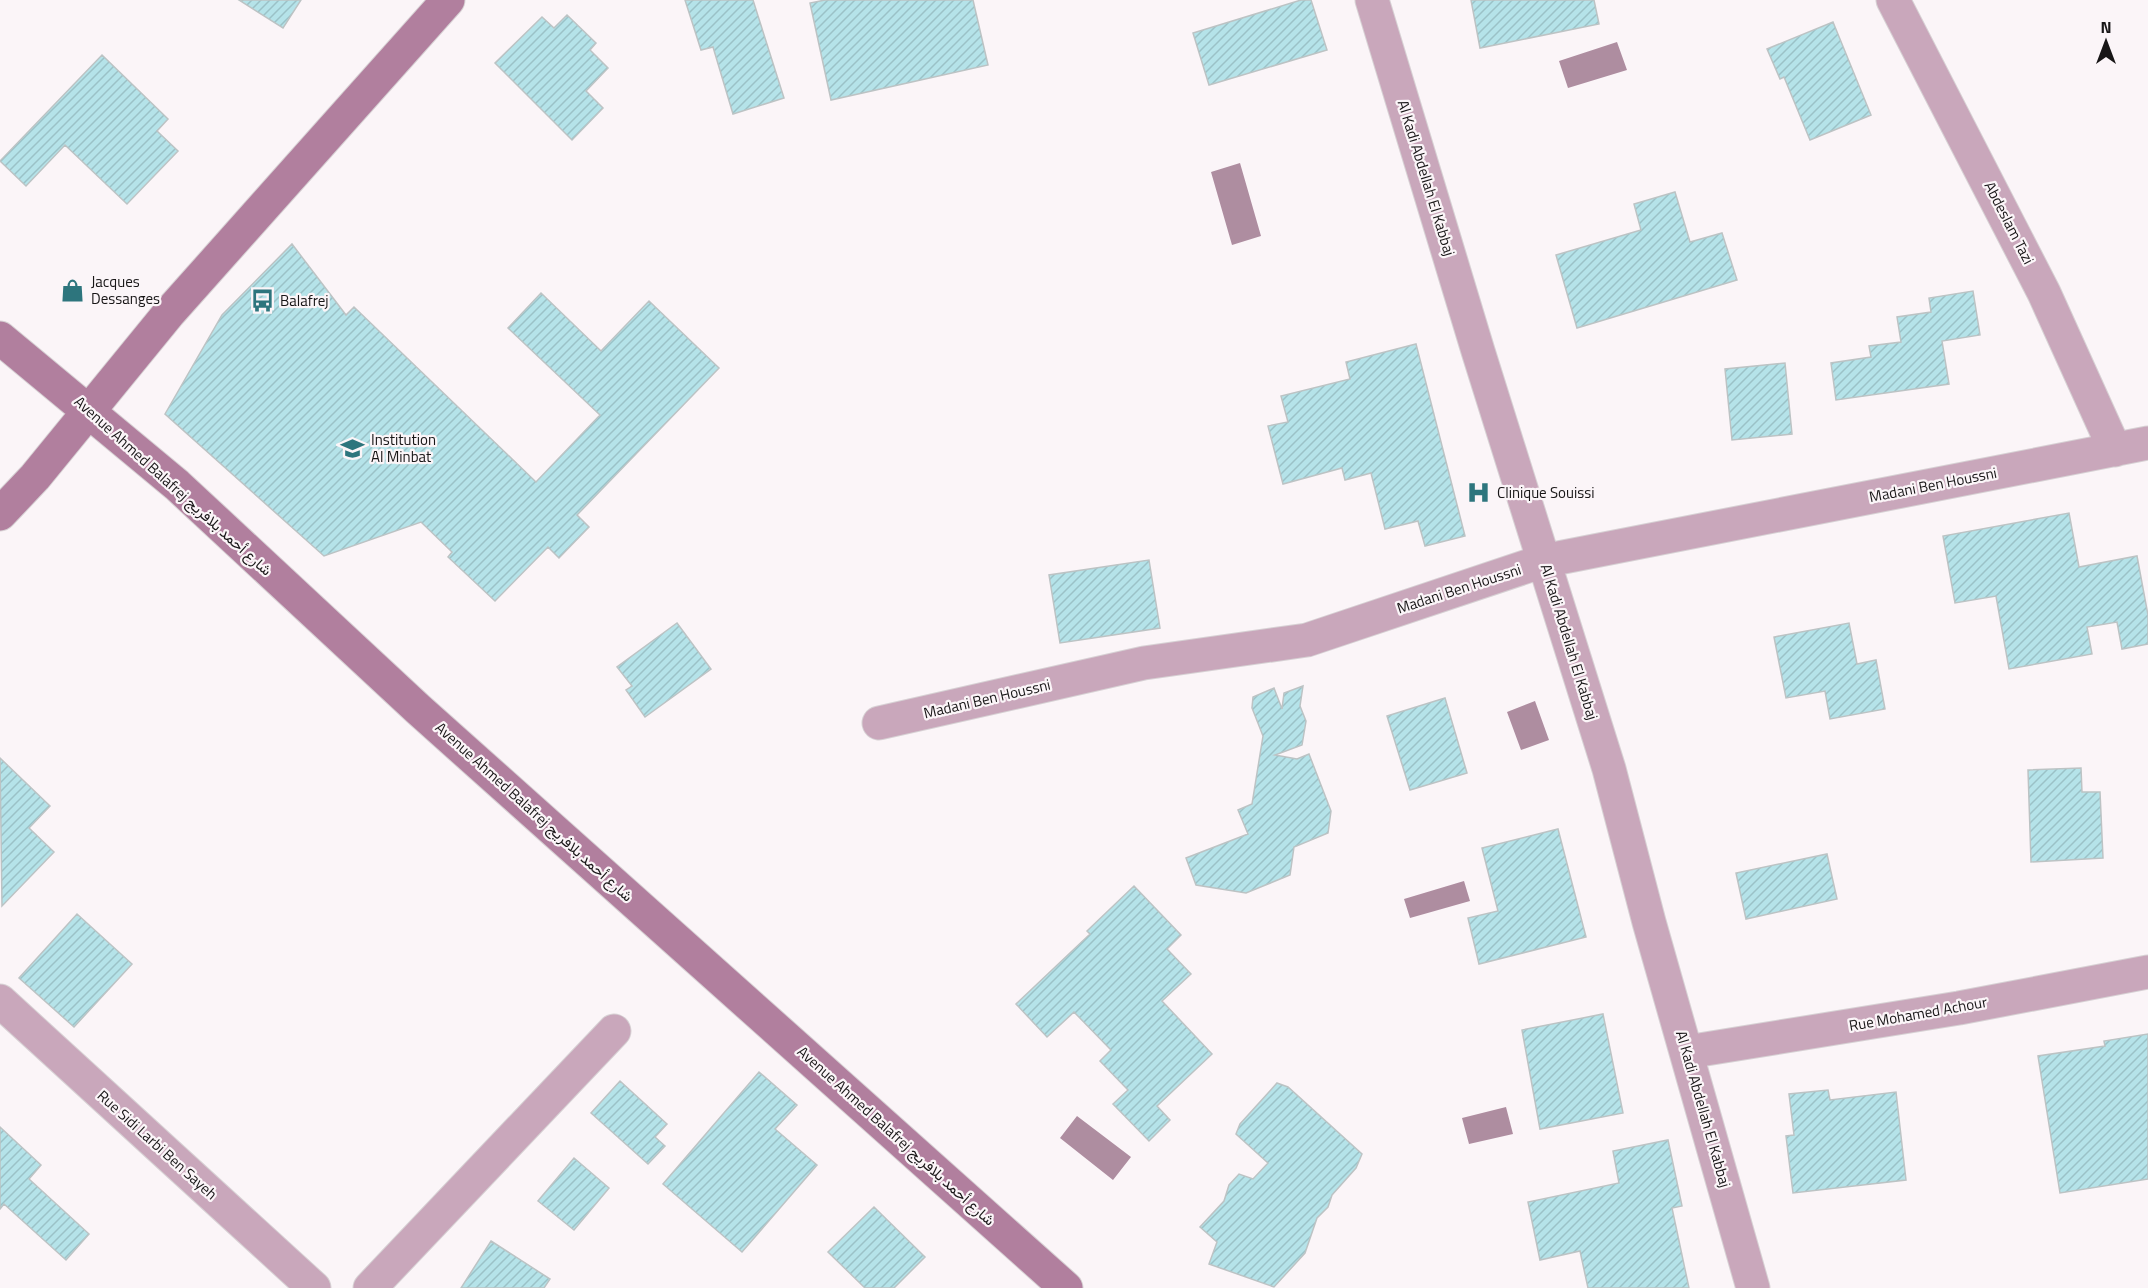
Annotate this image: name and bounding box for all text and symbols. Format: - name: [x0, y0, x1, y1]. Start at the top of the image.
- north arrow: [2076, 12, 2136, 72]
- text: N: [2100, 15, 2112, 39]
- street label: Al Kadi Abdellah El Kabbaj: [1392, 97, 1461, 259]
- street label: Abdeslam Tazi: [1979, 177, 2040, 268]
- place label: Jacques Dessanges: [91, 270, 160, 310]
- shop icon: Jacques Dessanges: [60, 278, 86, 304]
- bus stop icon: Balafrej: [249, 288, 275, 314]
- place label: Balafrej: [280, 289, 329, 312]
- street label: Avenue Ahmed Balafrej شارع أحمد بلافريج: [69, 390, 277, 581]
- place label: Institution Al Minbat: [371, 428, 436, 468]
- school or university icon: Institution Al Minbat: [340, 436, 366, 462]
- street label: Madani Ben Houssni: [1867, 461, 1999, 508]
- hospital icon: Clinique Souissi: [1466, 480, 1492, 506]
- place label: Clinique Souissi: [1497, 481, 1595, 504]
- street label: Madani Ben Houssni: [1394, 558, 1524, 619]
- street label: Al Kadi Abdellah El Kabbaj: [1535, 561, 1604, 723]
- street label: Madani Ben Houssni: [921, 673, 1053, 724]
- street label: Avenue Ahmed Balafrej شارع أحمد بلافريج: [430, 716, 638, 907]
- street label: Rue Mohamed Achour: [1847, 990, 1989, 1037]
- street label: Al Kadi Abdellah El Kabbaj: [1670, 1028, 1737, 1190]
- street label: Avenue Ahmed Balafrej شارع أحمد بلافريج: [792, 1040, 1000, 1231]
- street label: Rue Sidi Larbi Ben Sayeh: [92, 1084, 223, 1205]

